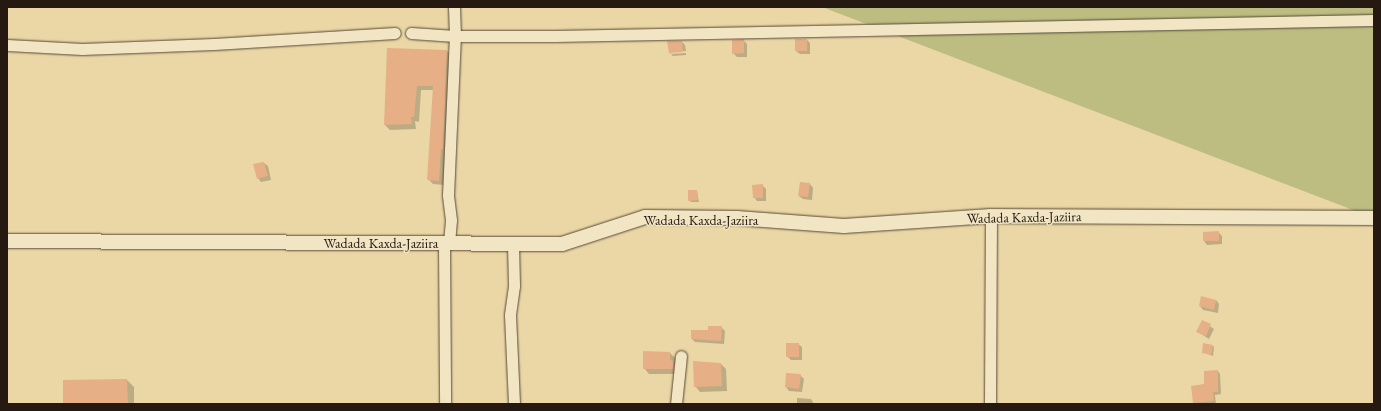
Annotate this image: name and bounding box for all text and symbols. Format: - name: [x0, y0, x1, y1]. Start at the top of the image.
- street label: Wadada Kaxda-Jaziira: [966, 208, 1082, 226]
- street label: Wadada Kaxda-Jaziira: [644, 212, 758, 228]
- street label: Wadada Kaxda-Jaziira: [324, 235, 438, 251]

